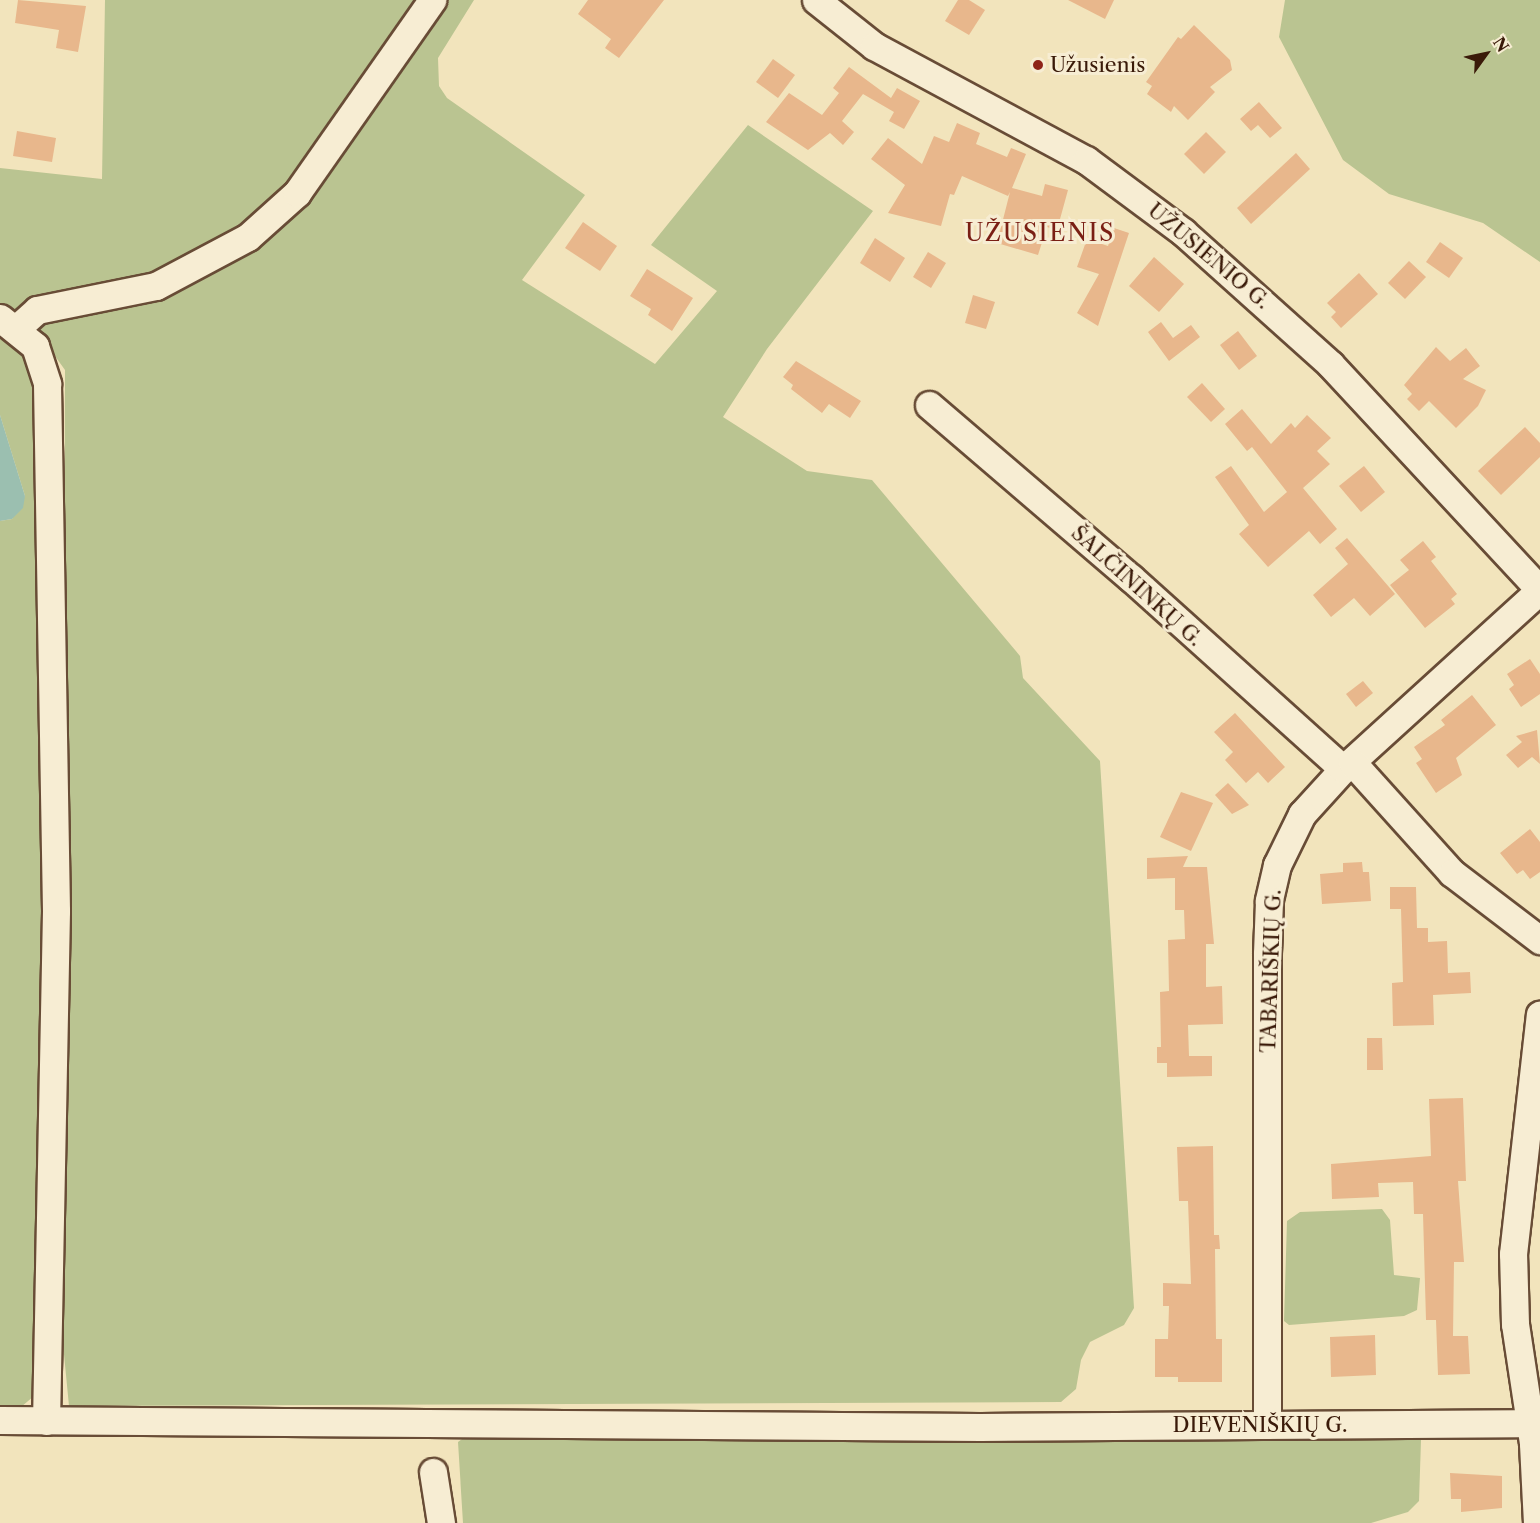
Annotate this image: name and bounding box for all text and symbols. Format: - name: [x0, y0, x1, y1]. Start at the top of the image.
- north arrow: [1456, 24, 1516, 84]
- text: N: [1489, 33, 1513, 55]
- place label: Užusienis: [1050, 52, 1145, 78]
- marker: Užusienis: [1031, 58, 1045, 72]
- street label: UŽUSIENIO G.: [1143, 198, 1275, 314]
- district label: UŽUSIENIS: [965, 219, 1115, 247]
- street label: ŠALČININKŲ G.: [1066, 520, 1208, 652]
- street label: TABARIŠKIŲ G.: [1256, 889, 1286, 1053]
- street label: DIEVENIŠKIŲ G.: [1173, 1412, 1347, 1438]

